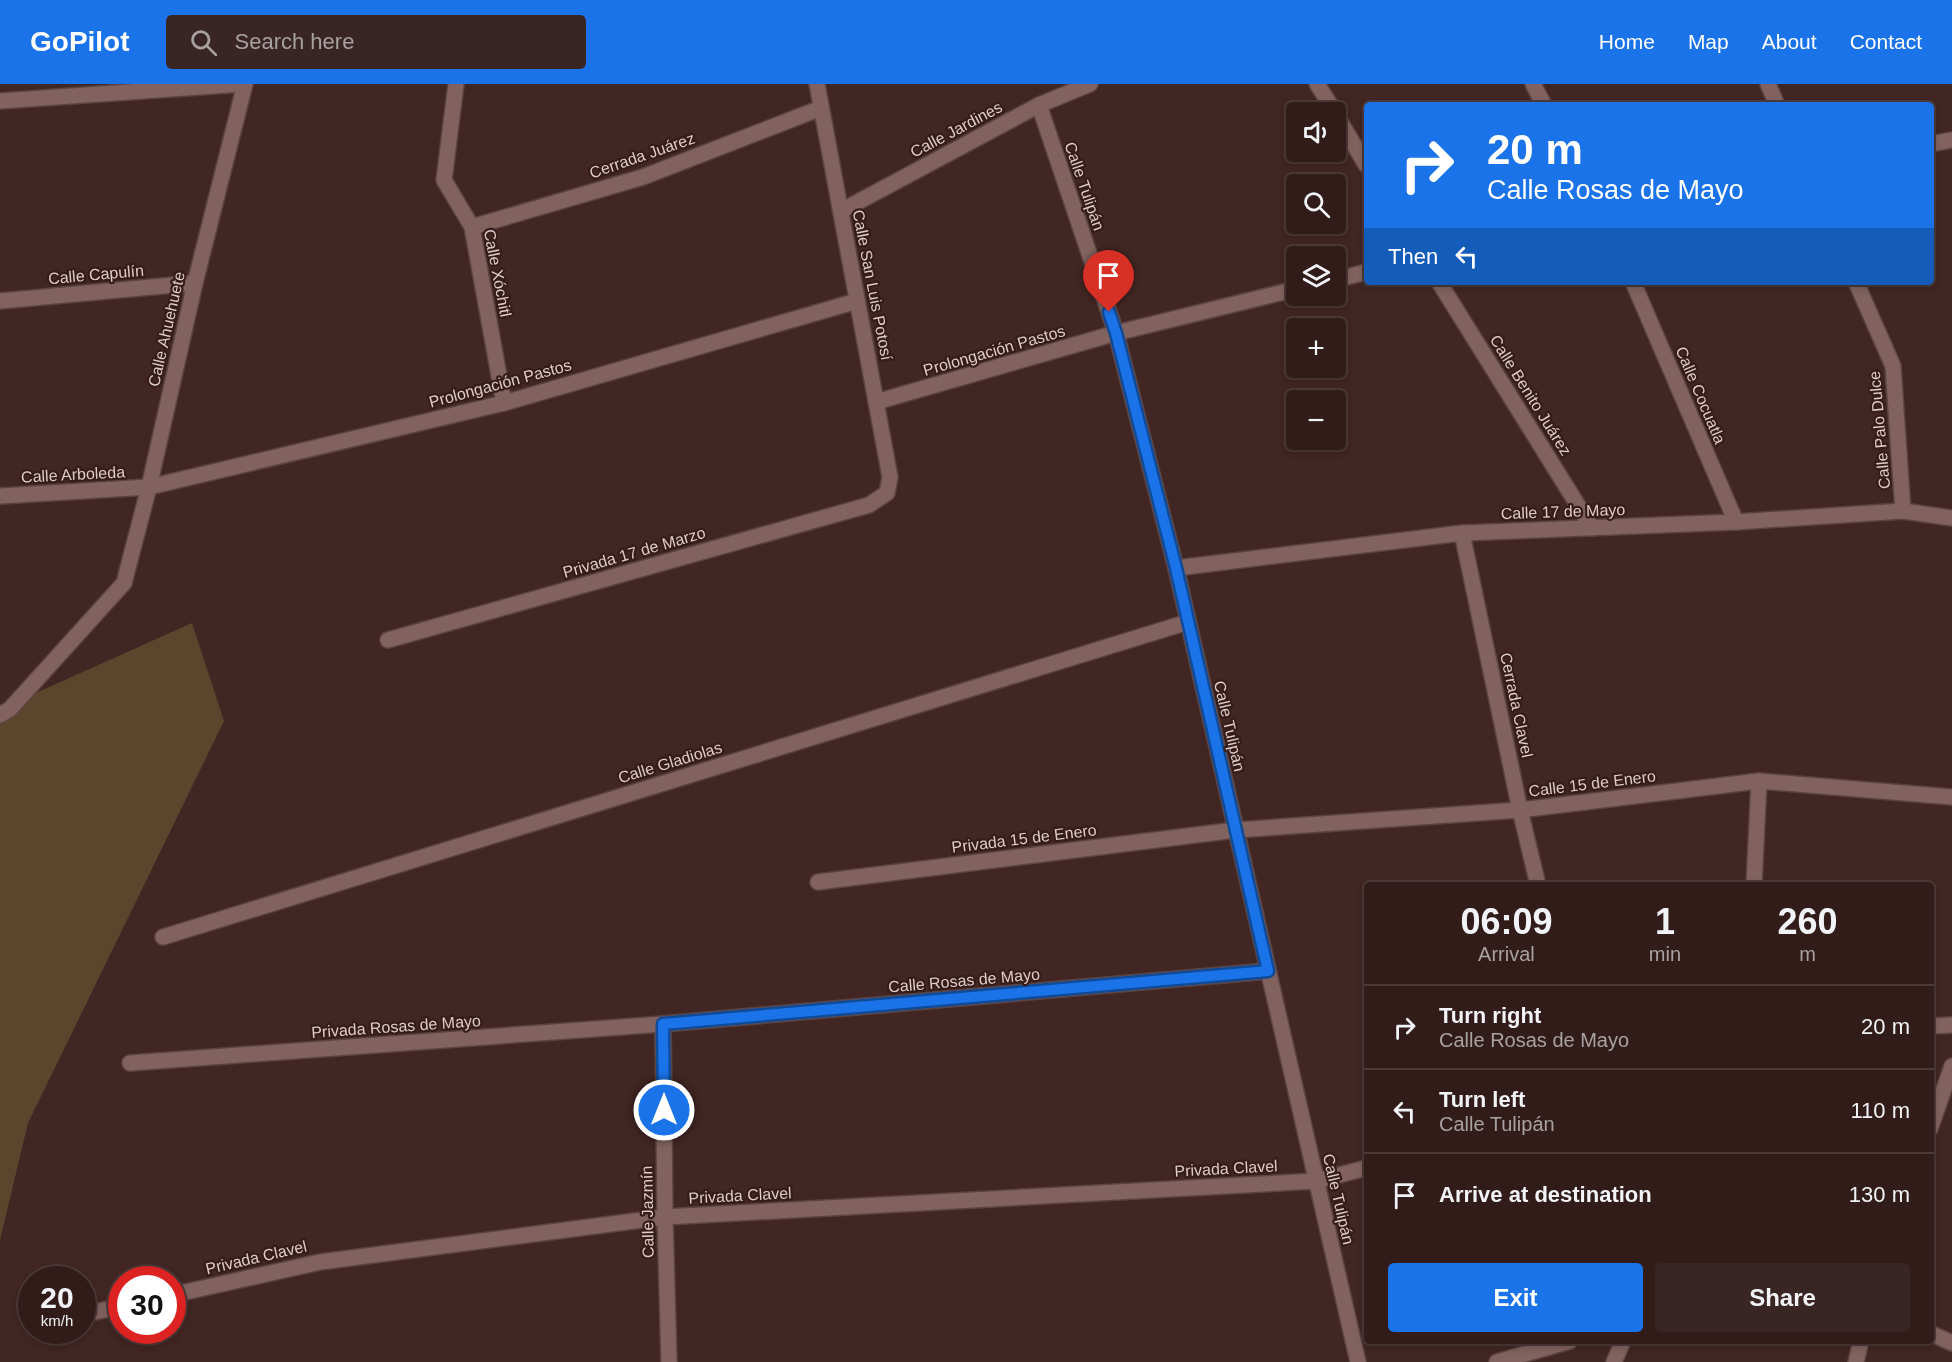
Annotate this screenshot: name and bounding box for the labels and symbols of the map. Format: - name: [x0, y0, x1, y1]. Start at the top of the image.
- street label: Calle Jardines: [907, 98, 1005, 161]
- street label: Cerrada Juárez: [587, 129, 697, 181]
- street label: Calle Tulipán: [1061, 140, 1108, 233]
- street label: Calle San Luis Potosí: [850, 208, 896, 362]
- street label: Calle Xóchitl: [481, 228, 514, 318]
- pin: [1083, 250, 1134, 312]
- street label: Calle Capulín: [47, 262, 145, 287]
- street label: Calle Ahuehuete: [145, 270, 188, 388]
- street label: Prolongación Pastos: [921, 322, 1067, 379]
- street label: Calle Benito Juárez: [1487, 332, 1575, 459]
- street label: Calle Cocuatla: [1672, 344, 1729, 446]
- street label: Prolongación Pastos: [427, 356, 573, 411]
- street label: Calle Palo Dulce: [1866, 370, 1893, 490]
- street label: Calle Arboleda: [21, 463, 126, 486]
- street label: Calle 17 de Mayo: [1501, 501, 1626, 522]
- street label: Privada 17 de Marzo: [561, 524, 708, 581]
- street label: Cerrada Clavel: [1497, 651, 1536, 759]
- street label: Calle Tulipán: [1211, 679, 1248, 773]
- street label: Calle Gladiolas: [616, 739, 724, 786]
- street label: Calle 15 de Enero: [1527, 767, 1657, 800]
- street label: Privada 15 de Enero: [951, 821, 1098, 856]
- street label: Calle Rosas de Mayo: [888, 965, 1041, 996]
- street label: Privada Rosas de Mayo: [311, 1012, 481, 1041]
- position arrow: [632, 1078, 696, 1142]
- street label: Calle Tulipán: [1320, 1152, 1357, 1246]
- street label: Privada Clavel: [1174, 1157, 1278, 1180]
- street label: Calle Jazmín: [638, 1166, 657, 1258]
- street label: Privada Clavel: [688, 1184, 792, 1207]
- street label: Privada Clavel: [204, 1238, 308, 1277]
- speed limit sign: 30: [108, 1266, 186, 1344]

